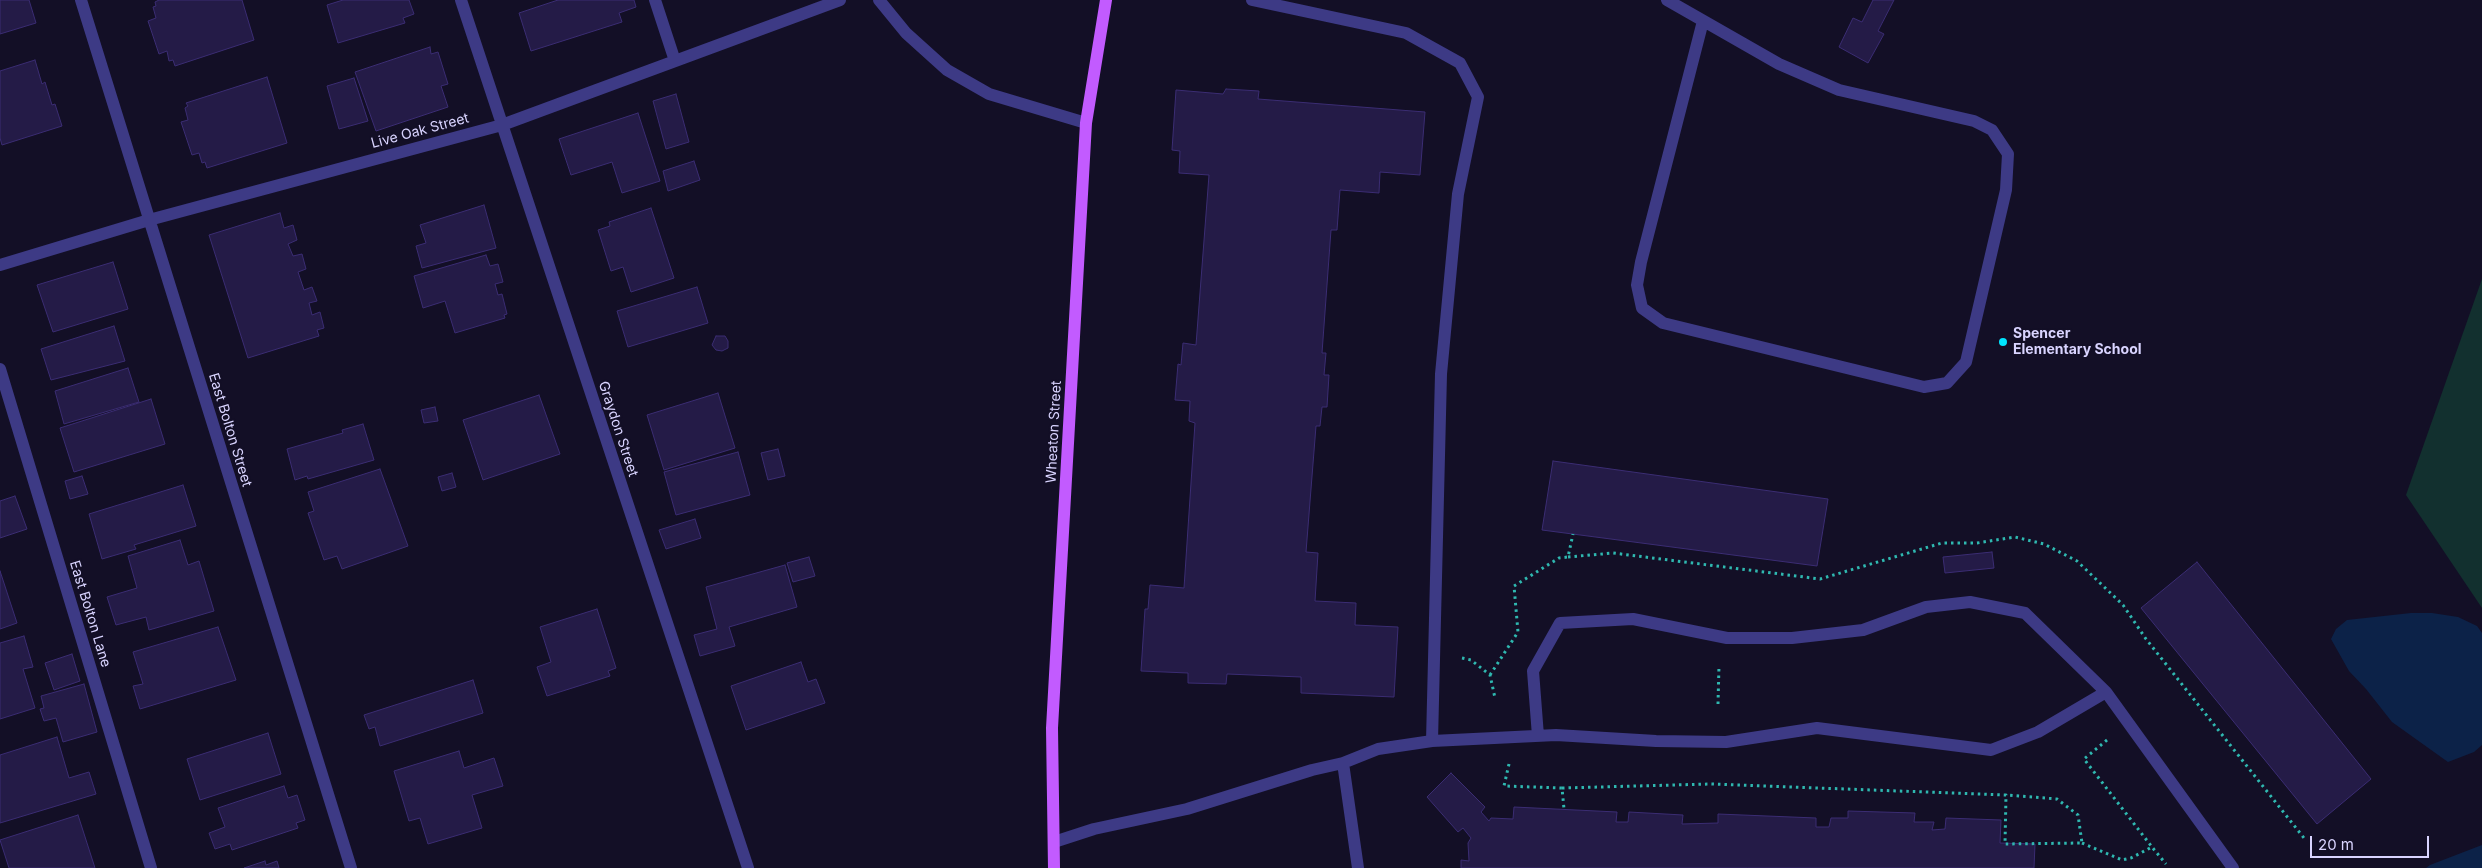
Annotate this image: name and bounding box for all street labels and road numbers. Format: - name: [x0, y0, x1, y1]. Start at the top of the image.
- street label: Live Oak Street: [369, 110, 471, 152]
- street label: East Bolton Street: [205, 371, 255, 489]
- street label: Graydon Street: [595, 379, 641, 479]
- street label: Wheaton Street: [1043, 380, 1065, 484]
- street label: East Bolton Lane: [66, 559, 114, 669]

